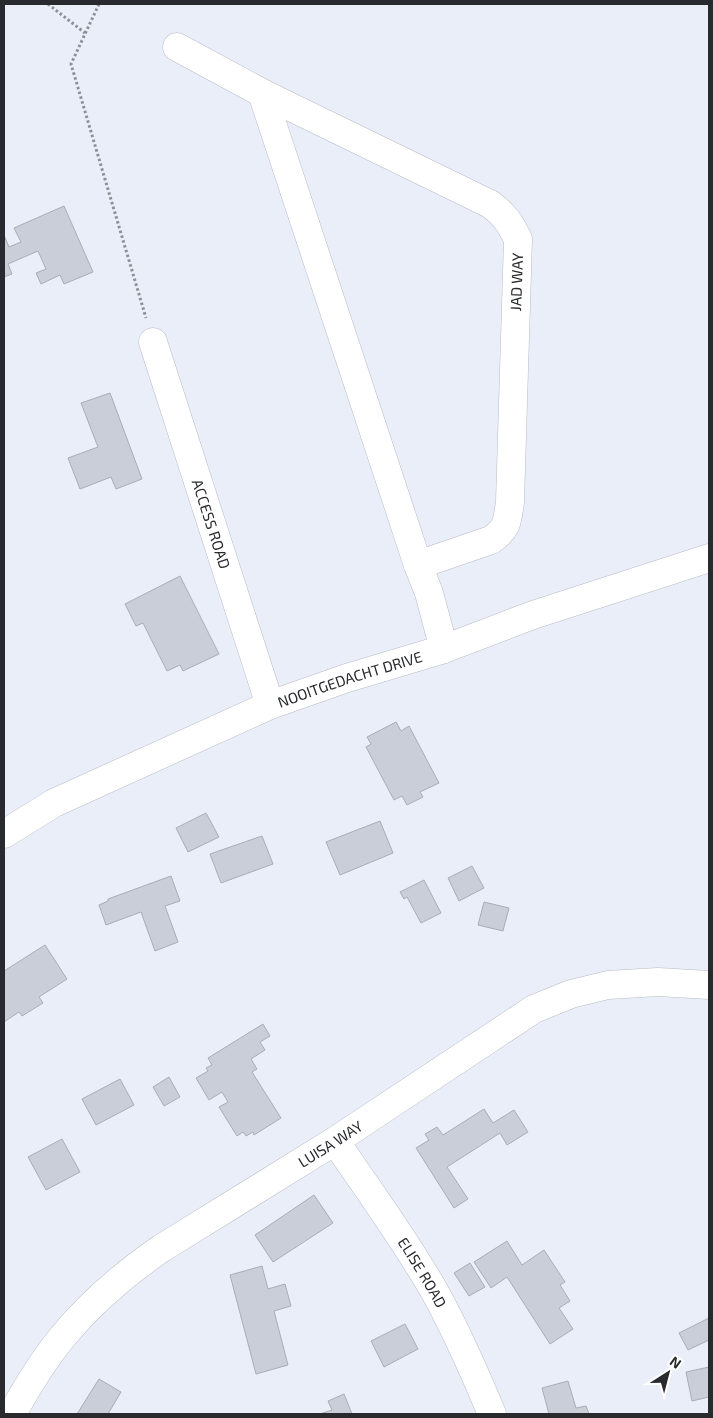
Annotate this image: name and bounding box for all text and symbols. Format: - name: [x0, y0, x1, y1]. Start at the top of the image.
- street label: JAD WAY: [506, 252, 526, 312]
- street label: ACCESS ROAD: [189, 477, 234, 571]
- street label: NOOITGEDACHT DRIVE: [275, 647, 424, 711]
- street label: LUISA WAY: [295, 1116, 366, 1171]
- street label: ELISE ROAD: [395, 1234, 451, 1311]
- north arrow: [643, 1348, 693, 1398]
- text: N: [667, 1352, 685, 1372]

